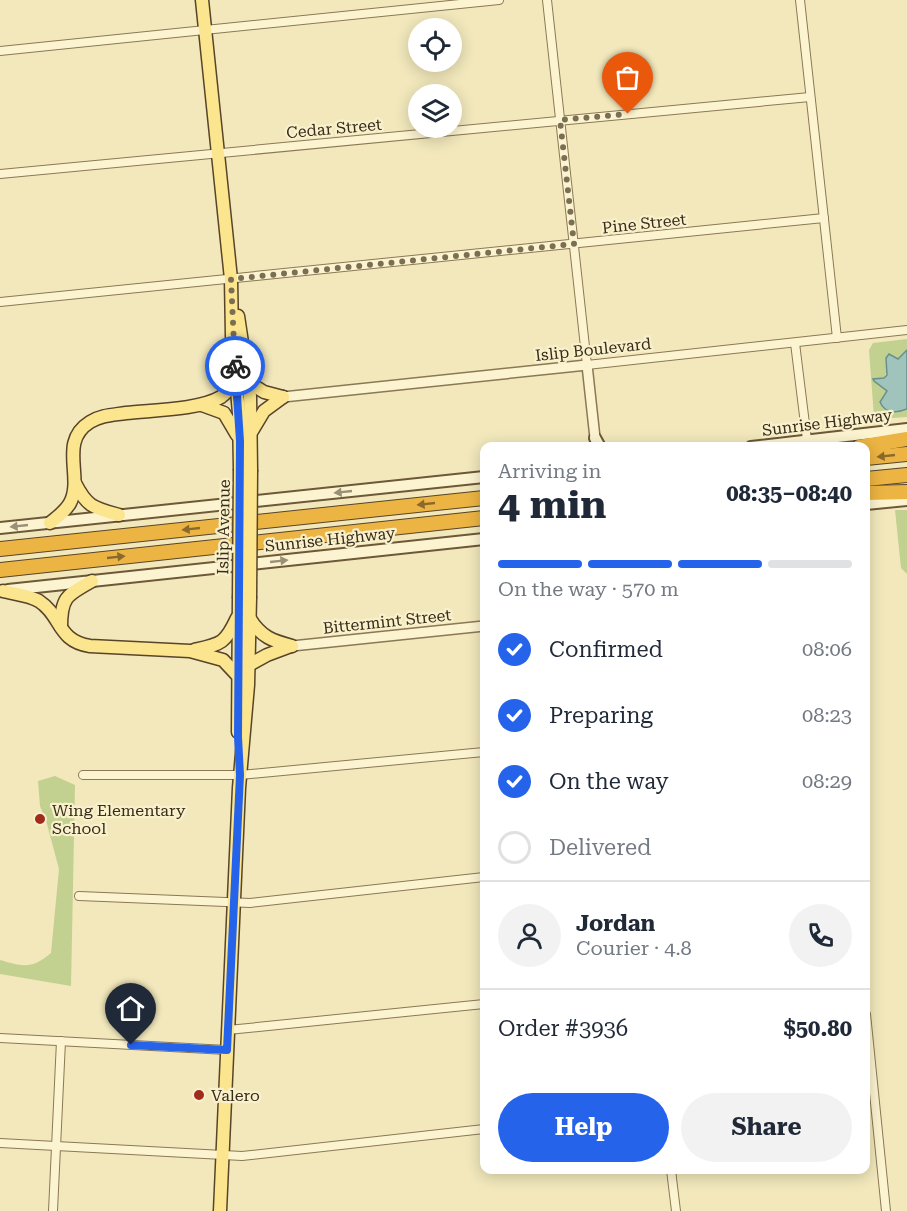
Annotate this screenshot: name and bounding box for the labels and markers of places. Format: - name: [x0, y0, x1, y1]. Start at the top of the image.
- pin: [602, 52, 653, 114]
- place label: Wing Elementary School: [52, 801, 186, 838]
- marker: Wing Elementary School: [33, 812, 47, 826]
- pin: [105, 983, 156, 1045]
- place label: Valero: [211, 1086, 260, 1105]
- marker: Valero: [192, 1088, 206, 1102]

